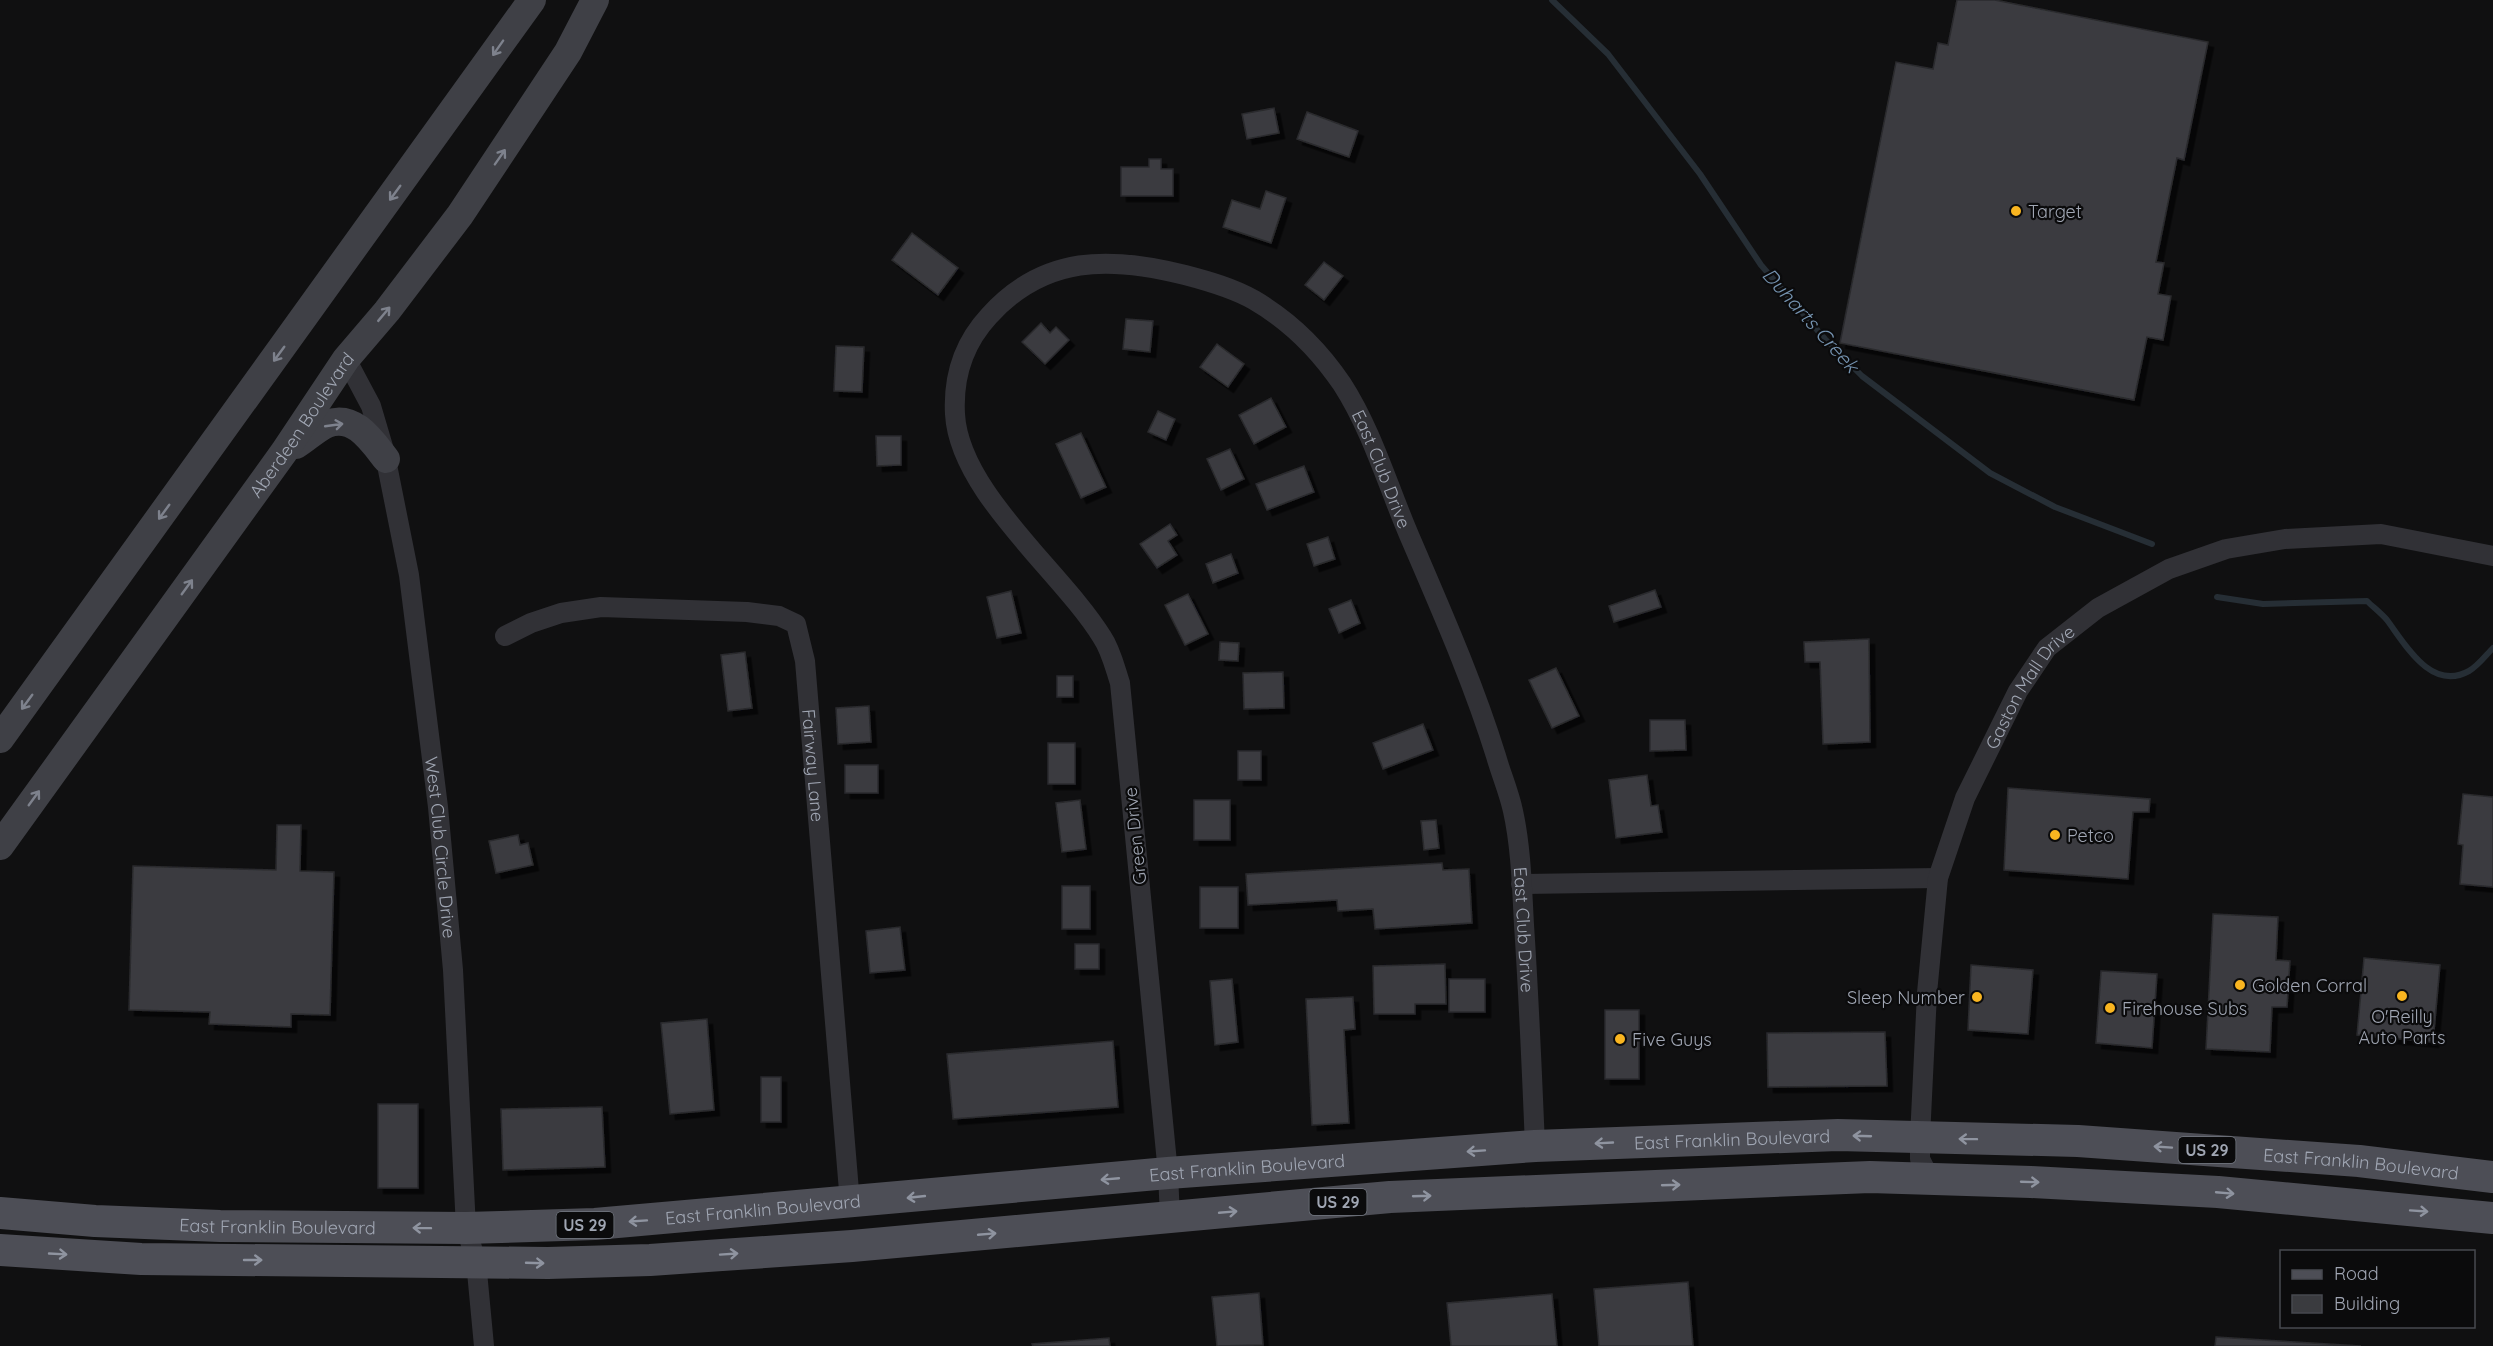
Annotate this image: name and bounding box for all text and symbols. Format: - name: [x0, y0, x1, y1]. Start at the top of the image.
- one-way arrow: [492, 39, 504, 55]
- one-way arrow: [494, 150, 506, 166]
- one-way arrow: [389, 185, 401, 201]
- place label: Target: [2028, 200, 2082, 223]
- marker: Target: [2009, 204, 2023, 218]
- water label: Duharts Creek: [1757, 262, 1866, 379]
- one-way arrow: [378, 306, 391, 322]
- one-way arrow: [273, 345, 285, 361]
- street label: Aberdeen Boulevard: [244, 347, 359, 502]
- street label: East Club Drive: [1347, 406, 1416, 532]
- one-way arrow: [324, 419, 343, 430]
- one-way arrow: [158, 503, 171, 519]
- one-way arrow: [181, 580, 193, 596]
- street label: Gaston Mall Drive: [1980, 619, 2079, 753]
- one-way arrow: [21, 694, 33, 710]
- street label: Fairway Lane: [798, 708, 830, 823]
- street label: West Club Circle Drive: [420, 755, 462, 939]
- street label: Green Drive: [1118, 786, 1152, 886]
- one-way arrow: [28, 791, 40, 807]
- place label: Petco: [2067, 824, 2114, 847]
- marker: Petco: [2048, 828, 2062, 842]
- street label: East Club Drive: [1509, 866, 1540, 993]
- place label: Golden Corral: [2252, 974, 2367, 997]
- marker: Golden Corral: [2233, 978, 2247, 992]
- place label: Sleep Number: [1847, 986, 1965, 1009]
- marker: O'Reilly Auto Parts: [2395, 989, 2409, 1003]
- marker: Sleep Number: [1970, 990, 1984, 1004]
- place label: Firehouse Subs: [2122, 997, 2247, 1020]
- marker: Firehouse Subs: [2103, 1001, 2117, 1015]
- place label: O'Reilly Auto Parts: [2359, 1005, 2445, 1049]
- place label: Five Guys: [1632, 1028, 1712, 1051]
- marker: Five Guys: [1613, 1032, 1627, 1046]
- street label: East Franklin Boulevard: [1634, 1124, 1831, 1154]
- one-way arrow: [1852, 1130, 1872, 1141]
- one-way arrow: [1959, 1133, 1979, 1145]
- road number: US 29: [2178, 1137, 2236, 1163]
- one-way arrow: [1594, 1138, 1614, 1149]
- one-way arrow: [2153, 1141, 2173, 1152]
- street label: East Franklin Boulevard: [2262, 1143, 2460, 1184]
- one-way arrow: [1467, 1145, 1487, 1156]
- street label: East Franklin Boulevard: [1148, 1149, 1346, 1186]
- one-way arrow: [1100, 1174, 1120, 1185]
- one-way arrow: [2020, 1176, 2040, 1187]
- one-way arrow: [1660, 1180, 1680, 1191]
- one-way arrow: [2215, 1188, 2234, 1199]
- street label: East Franklin Boulevard: [664, 1189, 862, 1229]
- road number: US 29: [1310, 1189, 1366, 1215]
- one-way arrow: [1412, 1190, 1432, 1201]
- one-way arrow: [906, 1192, 926, 1203]
- one-way arrow: [2409, 1205, 2429, 1216]
- one-way arrow: [1218, 1206, 1237, 1217]
- road number: US 29: [556, 1212, 614, 1238]
- street label: East Franklin Boulevard: [179, 1213, 376, 1239]
- one-way arrow: [628, 1216, 648, 1227]
- one-way arrow: [412, 1222, 432, 1234]
- one-way arrow: [976, 1228, 996, 1239]
- one-way arrow: [48, 1248, 68, 1259]
- one-way arrow: [719, 1249, 739, 1260]
- legend: [2280, 1250, 2475, 1328]
- one-way arrow: [243, 1254, 263, 1265]
- one-way arrow: [524, 1257, 544, 1269]
- text: Road: [2334, 1262, 2379, 1285]
- text: Building: [2334, 1292, 2400, 1315]

